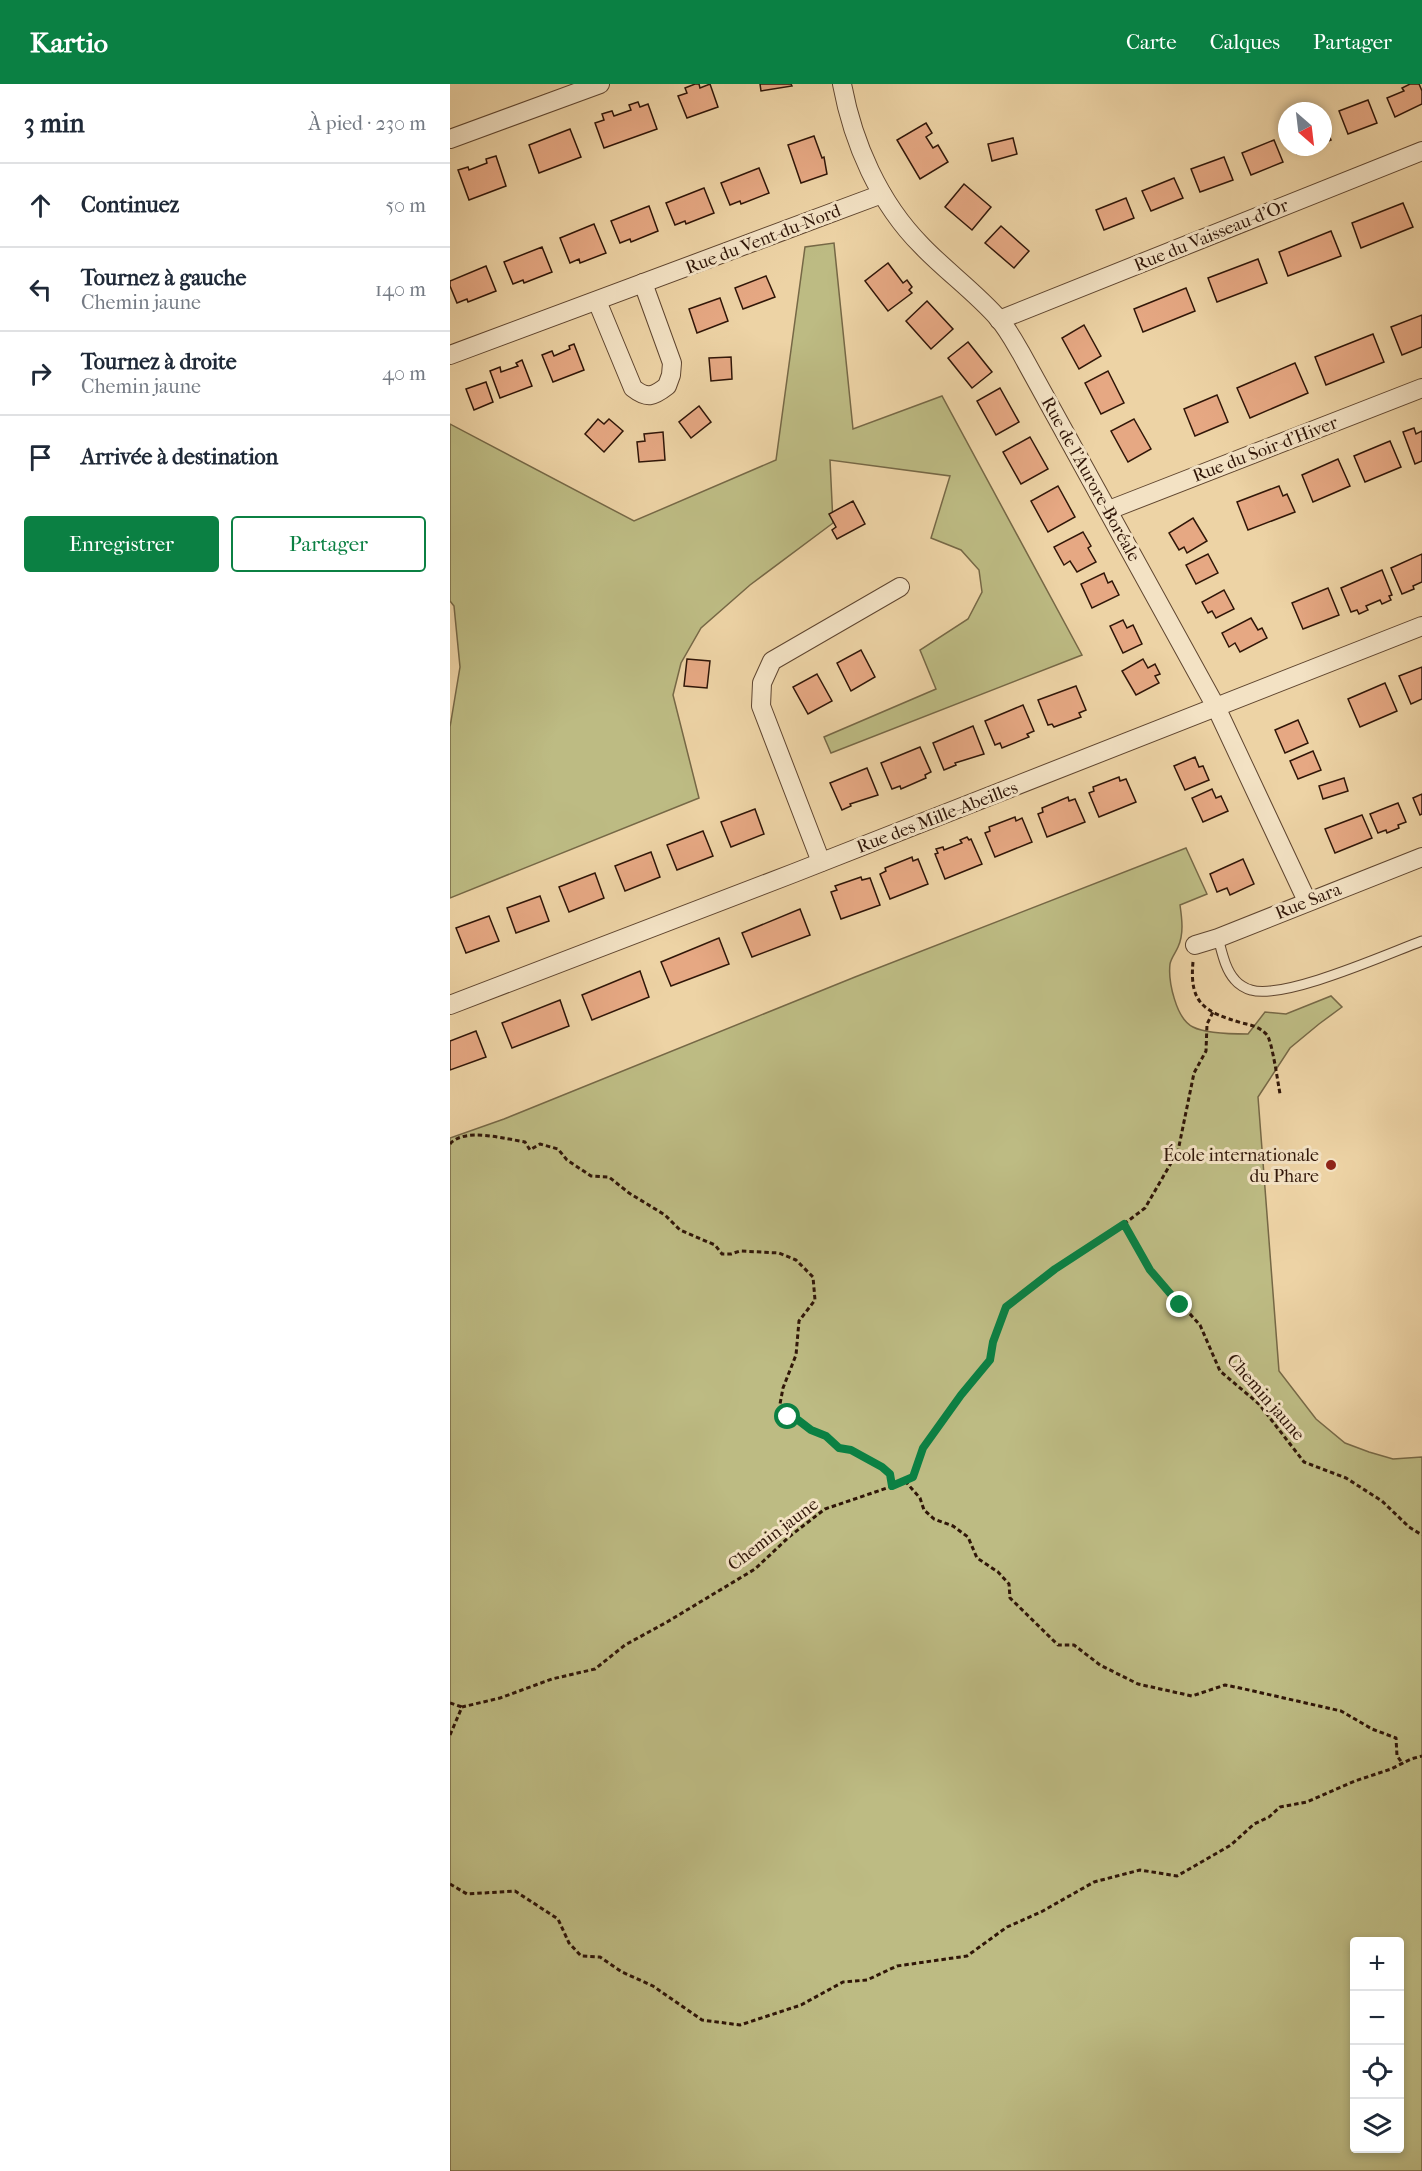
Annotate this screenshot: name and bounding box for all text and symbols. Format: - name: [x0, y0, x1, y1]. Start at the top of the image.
- text: Kartio: [30, 26, 108, 59]
- text: Carte: [1126, 30, 1177, 54]
- text: Calques: [1210, 30, 1280, 54]
- text: Partager: [1313, 30, 1392, 54]
- north arrow: [1278, 102, 1332, 156]
- text: 3 min: [24, 108, 85, 139]
- text: À pied · 230 m: [308, 112, 426, 135]
- icon: ahead: [24, 189, 57, 222]
- text: Continuez: [81, 192, 179, 218]
- text: 50 m: [385, 194, 426, 217]
- street label: Rue du Vaisseau-d'Or: [1131, 195, 1292, 276]
- street label: Rue du Vent-du-Nord: [683, 200, 844, 279]
- text: Tournez à gauche: [81, 265, 246, 291]
- icon: left: [24, 273, 57, 306]
- text: 140 m: [375, 278, 426, 301]
- text: Chemin jaune: [81, 291, 201, 314]
- text: Tournez à droite: [81, 349, 237, 375]
- icon: right: [24, 357, 57, 390]
- text: 40 m: [382, 362, 426, 385]
- text: Chemin jaune: [81, 375, 201, 398]
- street label: Rue de l'Aurore-Boréale: [1037, 393, 1145, 565]
- street label: Rue du Soir-d'Hiver: [1190, 412, 1341, 487]
- icon: arrive: [24, 441, 57, 474]
- text: Arrivée à destination: [81, 444, 278, 470]
- button: Enregistrer: [24, 516, 219, 572]
- button: Partager: [231, 516, 426, 572]
- street label: Rue des Mille-Abeilles: [854, 777, 1021, 858]
- street label: Rue Sara: [1272, 879, 1345, 924]
- place label: École internationale du Phare: [1163, 1144, 1319, 1187]
- marker: École internationale du Phare: [1324, 1158, 1338, 1172]
- route end: [1166, 1291, 1192, 1317]
- street label: Chemin jaune: [1222, 1350, 1309, 1445]
- route start: [774, 1403, 800, 1429]
- street label: Chemin jaune: [724, 1493, 823, 1575]
- map controls: [1350, 1937, 1404, 2153]
- button: +: [1350, 1937, 1404, 1991]
- button: −: [1350, 1991, 1404, 2045]
- button: locate: [1350, 2045, 1404, 2099]
- button: layers: [1350, 2099, 1404, 2153]

